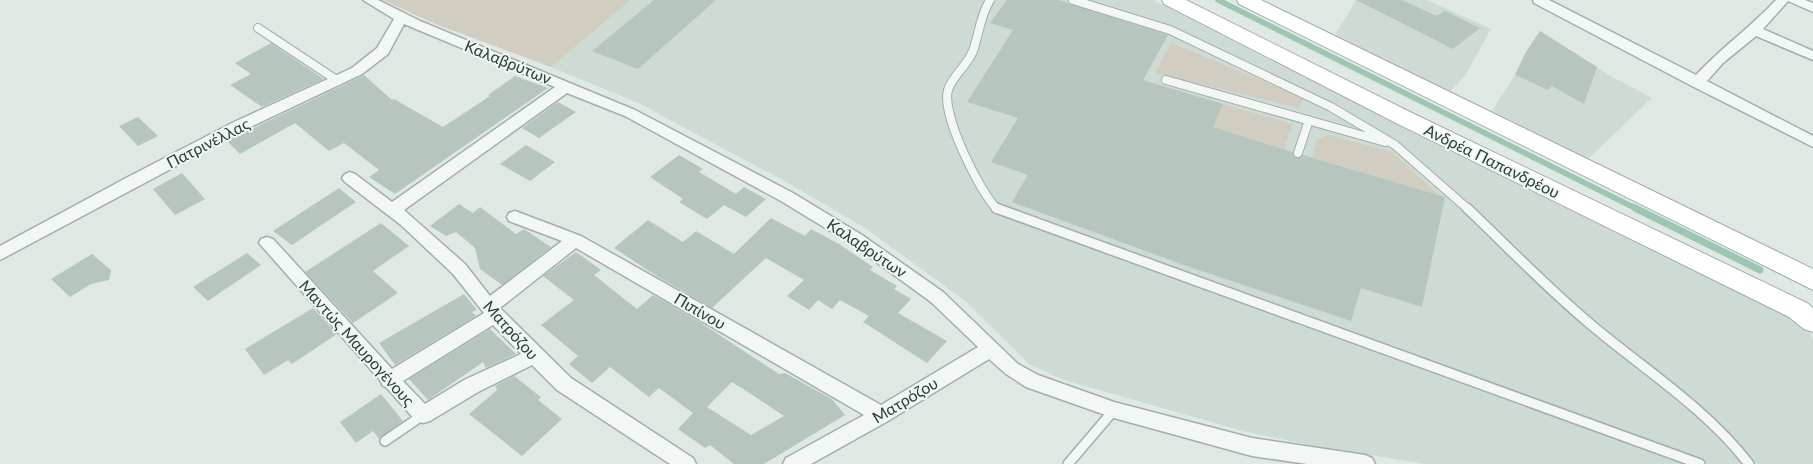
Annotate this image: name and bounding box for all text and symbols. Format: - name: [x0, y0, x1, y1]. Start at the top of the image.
- street label: Καλαβρύτων: [462, 36, 554, 88]
- street label: Πατρινέλλας: [163, 113, 253, 172]
- street label: Ανδρέα Παπανδρέου: [1422, 120, 1563, 202]
- street label: Καλαβρύτων: [824, 214, 911, 281]
- street label: Μαντώς Μαυρογένους: [296, 276, 419, 410]
- street label: Πιπίνου: [671, 288, 729, 333]
- street label: Ματρόζου: [480, 296, 543, 363]
- street label: Ματρόζου: [869, 373, 941, 427]

